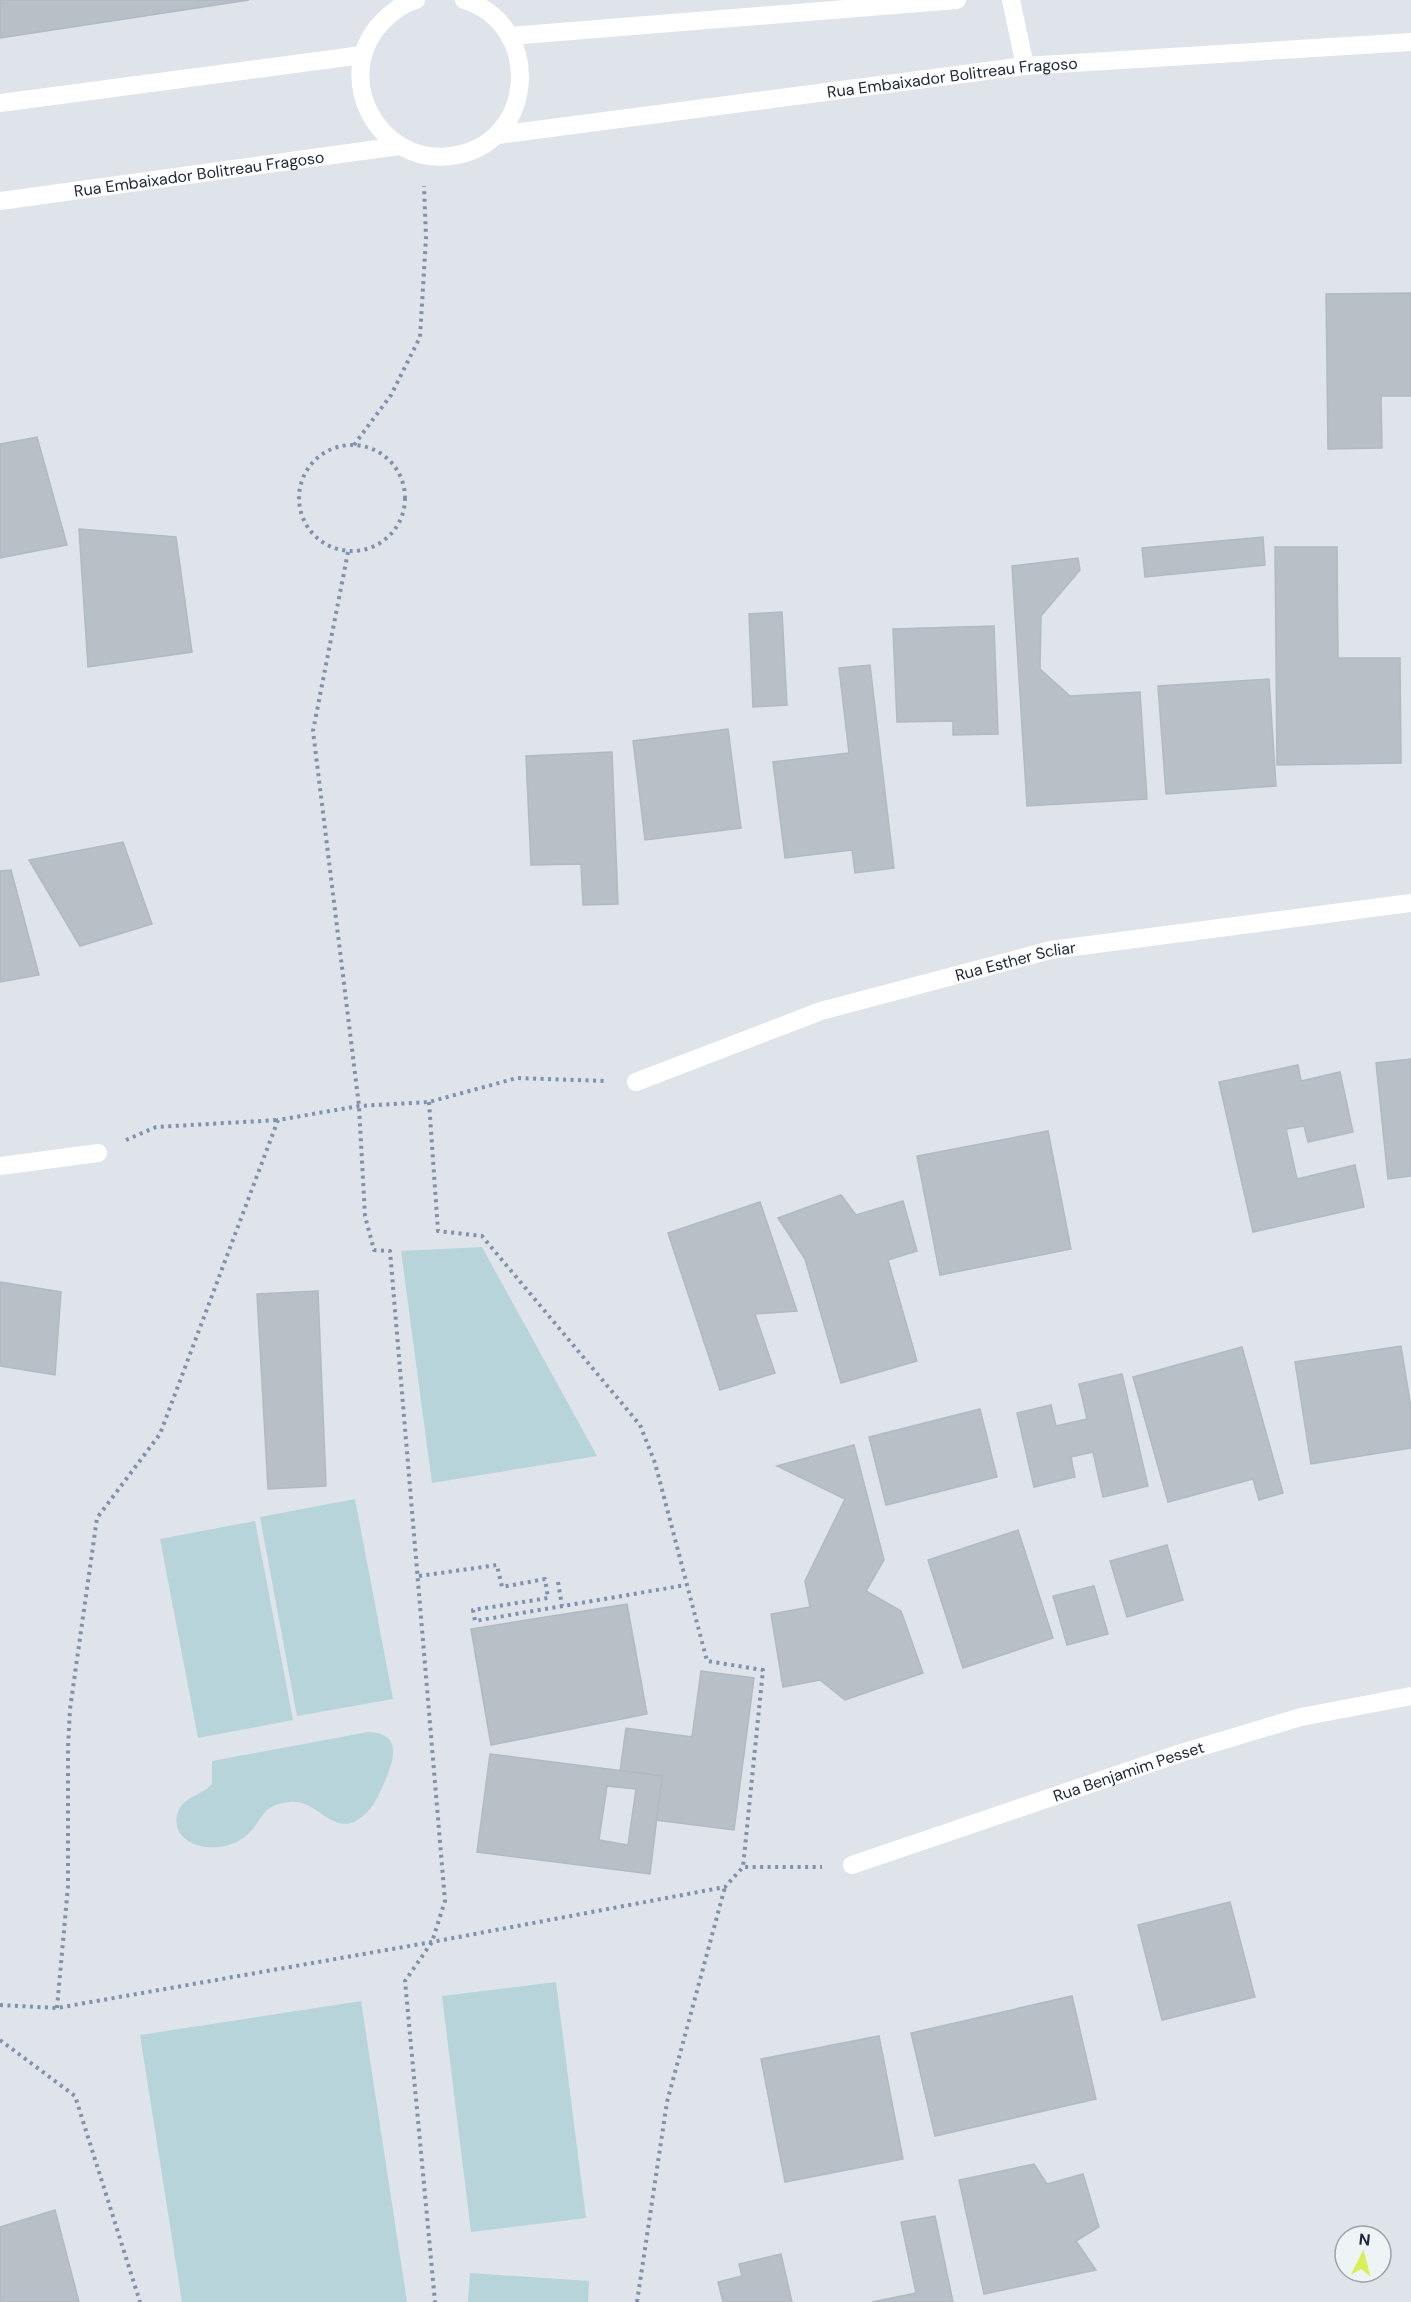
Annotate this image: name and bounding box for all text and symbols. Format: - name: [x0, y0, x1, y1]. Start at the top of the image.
- street label: Rua Embaixador Bolitreau Fragoso: [826, 53, 1078, 103]
- street label: Rua Embaixador Bolitreau Fragoso: [73, 146, 326, 202]
- street label: Rua Esther Scliar: [953, 937, 1077, 986]
- street label: Rua Benjamim Pesset: [1050, 1737, 1207, 1807]
- north arrow: [1333, 2224, 1393, 2284]
- text: N: [1358, 2229, 1371, 2251]

